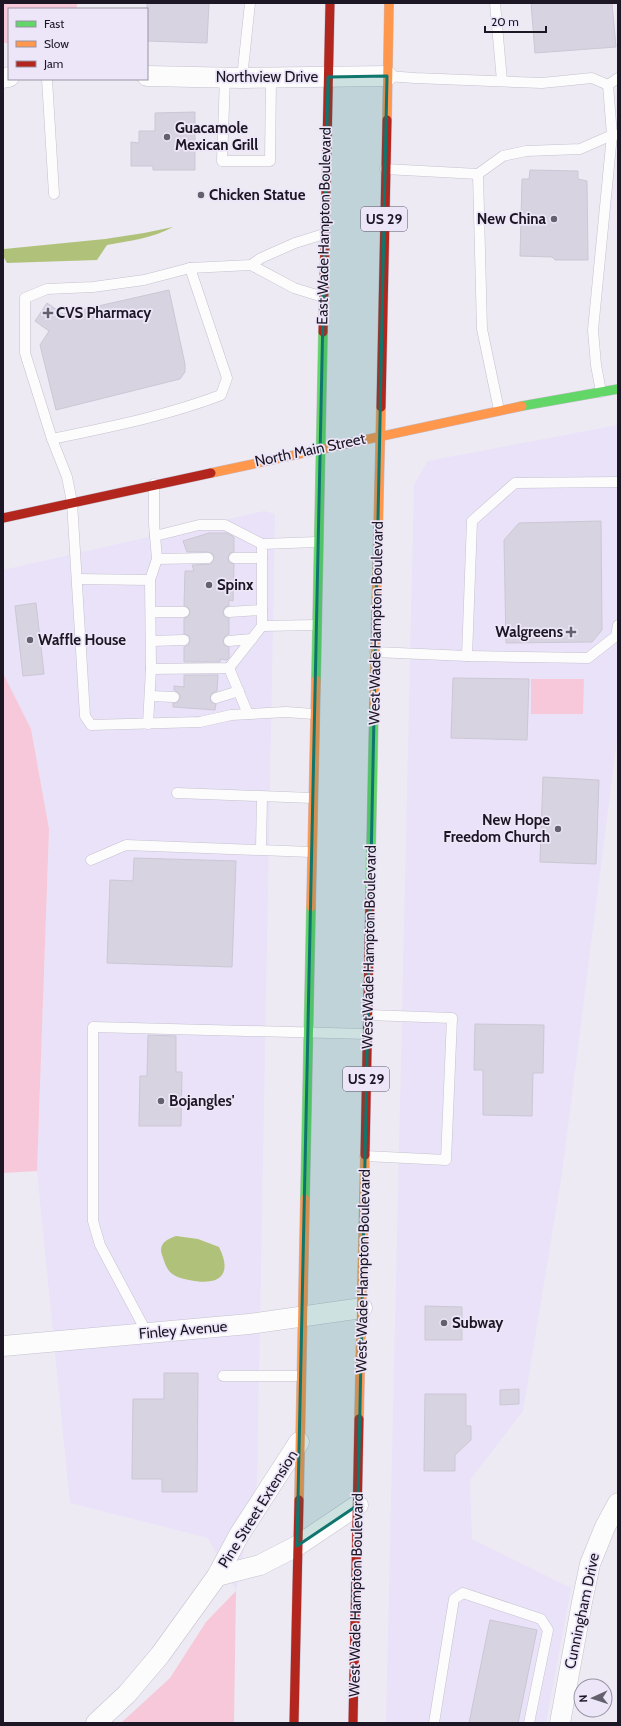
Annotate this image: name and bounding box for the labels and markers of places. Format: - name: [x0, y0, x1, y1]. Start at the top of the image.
- place label: Guacamole Mexican Grill: [175, 119, 258, 154]
- marker: Guacamole Mexican Grill: [162, 132, 172, 142]
- place label: Chicken Statue: [209, 186, 306, 204]
- marker: Chicken Statue: [196, 190, 206, 200]
- place label: New China: [477, 210, 547, 228]
- marker: New China: [549, 214, 559, 224]
- place label: CVS Pharmacy: [56, 304, 152, 322]
- marker: CVS Pharmacy: [43, 308, 53, 318]
- place label: Spinx: [217, 576, 254, 594]
- marker: Spinx: [204, 580, 214, 590]
- place label: Walgreens: [495, 623, 563, 641]
- marker: Walgreens: [566, 627, 576, 637]
- place label: Waffle House: [38, 631, 126, 649]
- marker: Waffle House: [25, 635, 35, 645]
- place label: New Hope Freedom Church: [443, 811, 550, 846]
- marker: New Hope Freedom Church: [553, 824, 563, 834]
- place label: Bojangles': [169, 1092, 235, 1110]
- marker: Bojangles': [156, 1096, 166, 1106]
- place label: Subway: [452, 1314, 504, 1332]
- marker: Subway: [439, 1318, 449, 1328]

